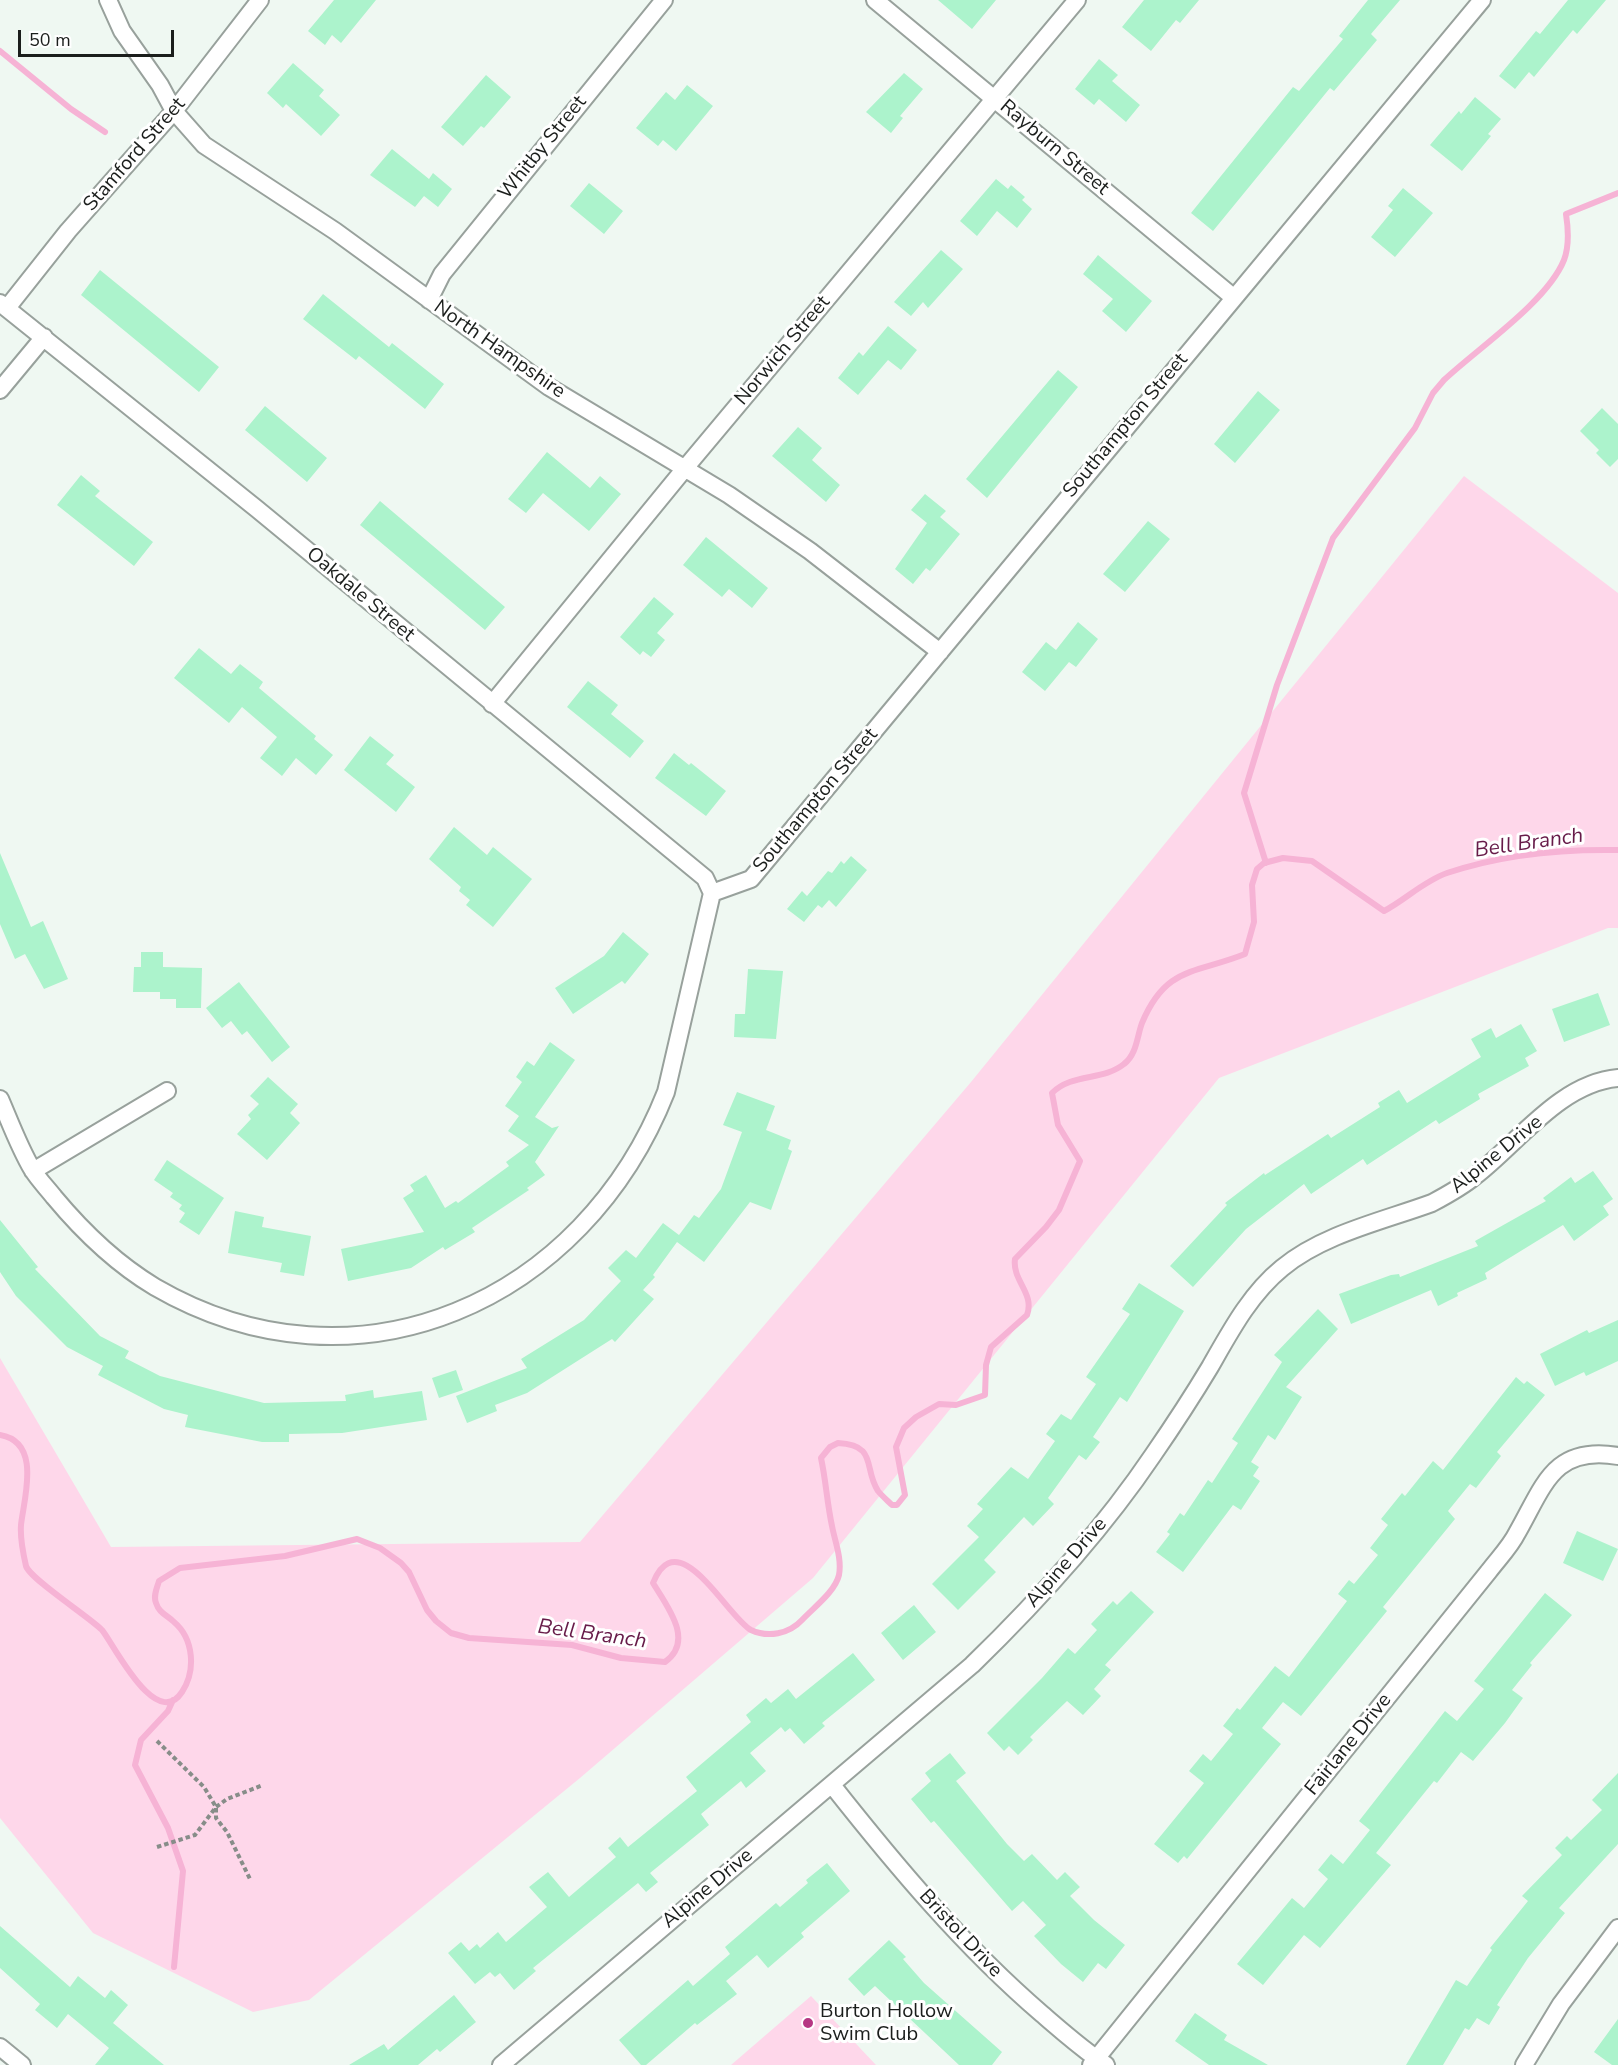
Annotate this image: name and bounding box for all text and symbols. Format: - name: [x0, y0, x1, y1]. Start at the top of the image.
- scale bar: [21, 18, 177, 56]
- text: 50 m: [29, 28, 71, 52]
- street label: Whitby Street: [494, 91, 592, 205]
- street label: Stamford Street: [79, 93, 191, 217]
- street label: Rayburn Street: [994, 95, 1114, 201]
- street label: Norwich Street: [730, 291, 836, 411]
- street label: North Hampshire: [429, 296, 569, 404]
- street label: Southampton Street: [1059, 349, 1193, 503]
- street label: Oakdale Street: [301, 543, 419, 647]
- street label: Southampton Street: [749, 724, 883, 878]
- water label: Bell Branch: [1473, 824, 1585, 864]
- street label: Alpine Drive: [1446, 1111, 1548, 1199]
- street label: Alpine Drive: [1021, 1513, 1113, 1613]
- water label: Bell Branch: [536, 1615, 648, 1655]
- street label: Fairlane Drive: [1301, 1689, 1397, 1801]
- street label: Alpine Drive: [658, 1844, 758, 1934]
- street label: Bristol Drive: [913, 1885, 1007, 1983]
- place label: Burton Hollow Swim Club: [820, 2000, 953, 2047]
- marker: Burton Hollow Swim Club: [801, 2016, 815, 2030]

